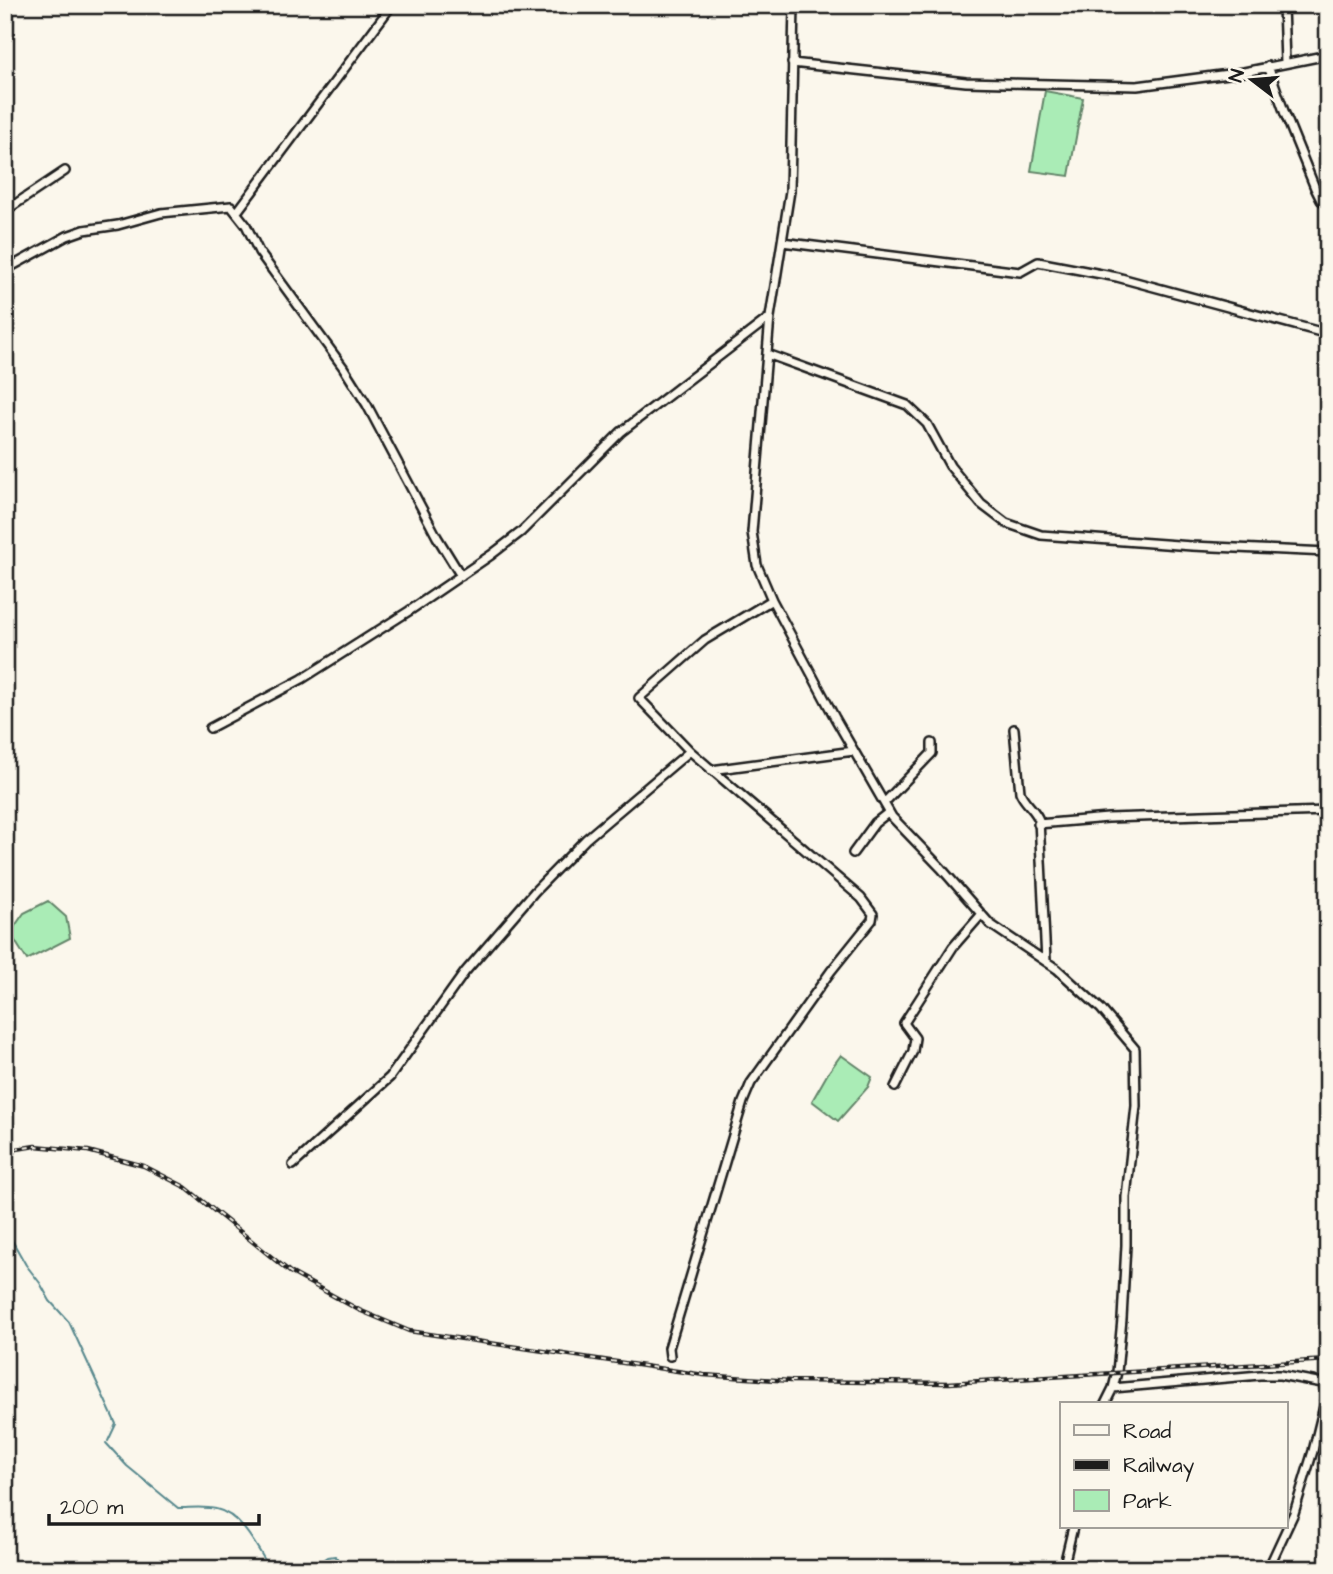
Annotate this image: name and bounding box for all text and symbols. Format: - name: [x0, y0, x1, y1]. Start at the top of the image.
- north arrow: [1218, 46, 1288, 116]
- text: N: [1222, 66, 1252, 85]
- legend: [1060, 1402, 1288, 1528]
- text: Road: [1123, 1417, 1171, 1446]
- text: Railway: [1123, 1451, 1195, 1482]
- scale bar: [49, 1483, 259, 1527]
- text: Park: [1123, 1487, 1172, 1516]
- text: 200 m: [60, 1493, 124, 1522]

